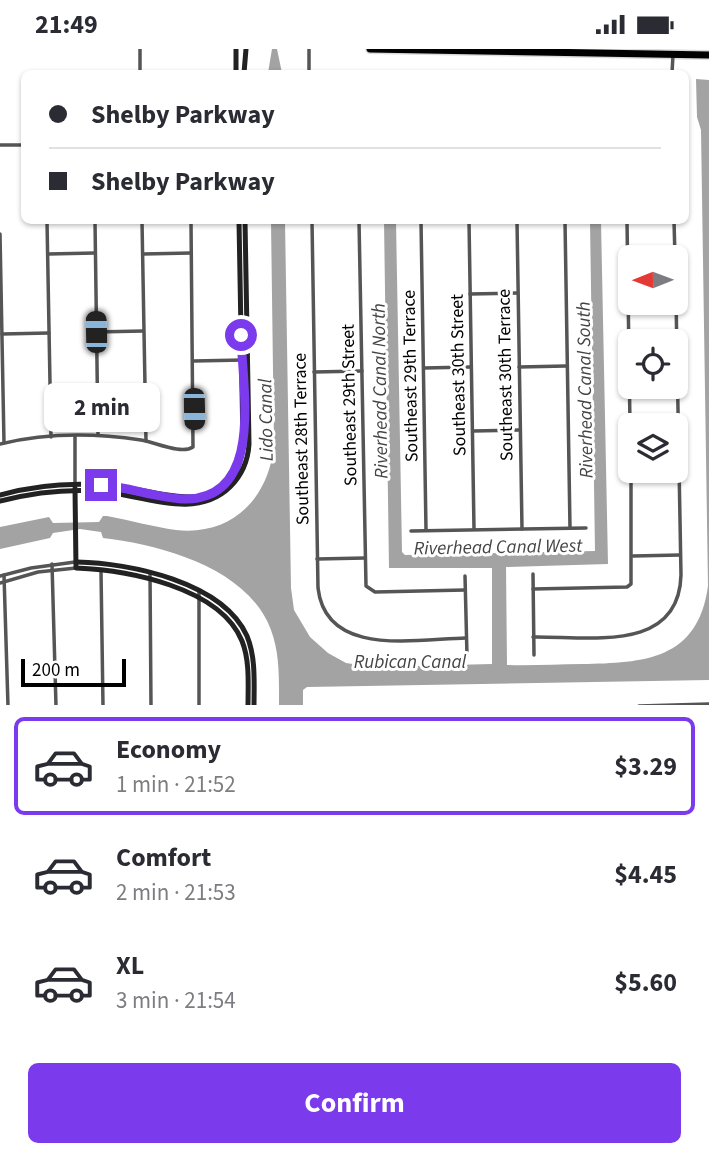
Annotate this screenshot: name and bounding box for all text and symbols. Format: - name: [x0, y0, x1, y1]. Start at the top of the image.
- text: 21:49: [35, 6, 98, 43]
- text: Shelby Parkway: [91, 96, 275, 133]
- text: Shelby Parkway: [91, 163, 275, 200]
- north arrow: [618, 245, 688, 315]
- map controls: [618, 245, 688, 483]
- street label: Southeast 30th Terrace: [491, 289, 520, 461]
- street label: Southeast 29th Terrace: [396, 290, 425, 462]
- street label: Southeast 30th Street: [445, 294, 472, 456]
- water label: Riverhead Canal South: [570, 301, 601, 479]
- water label: Riverhead Canal North: [365, 303, 396, 479]
- car: [86, 311, 107, 353]
- route start: [225, 319, 257, 351]
- street label: Southeast 29th Street: [336, 324, 363, 486]
- button: locate: [618, 329, 688, 399]
- street label: Southeast 28th Terrace: [287, 353, 316, 525]
- water label: Lido Canal: [252, 378, 281, 461]
- callout: 2 min: [43, 383, 159, 433]
- car: [184, 388, 205, 430]
- text: 2 min: [74, 391, 130, 424]
- button: layers: [618, 413, 688, 483]
- route end: [85, 469, 117, 501]
- water label: Riverhead Canal West: [413, 533, 583, 562]
- water label: Rubican Canal: [354, 649, 467, 676]
- scale bar: [21, 657, 126, 688]
- text: 200 m: [32, 657, 80, 684]
- text: Economy: [116, 731, 221, 768]
- icon: car: [32, 735, 95, 798]
- text: $3.29: [614, 748, 677, 785]
- text: 1 min · 21:52: [116, 768, 236, 801]
- text: Comfort: [116, 839, 211, 876]
- icon: car: [32, 843, 95, 906]
- text: $4.45: [614, 856, 677, 893]
- text: 2 min · 21:53: [116, 876, 236, 909]
- text: XL: [116, 947, 144, 984]
- icon: car: [32, 951, 95, 1014]
- text: $5.60: [614, 964, 677, 1001]
- text: 3 min · 21:54: [116, 984, 236, 1017]
- button: Confirm: [28, 1063, 681, 1143]

